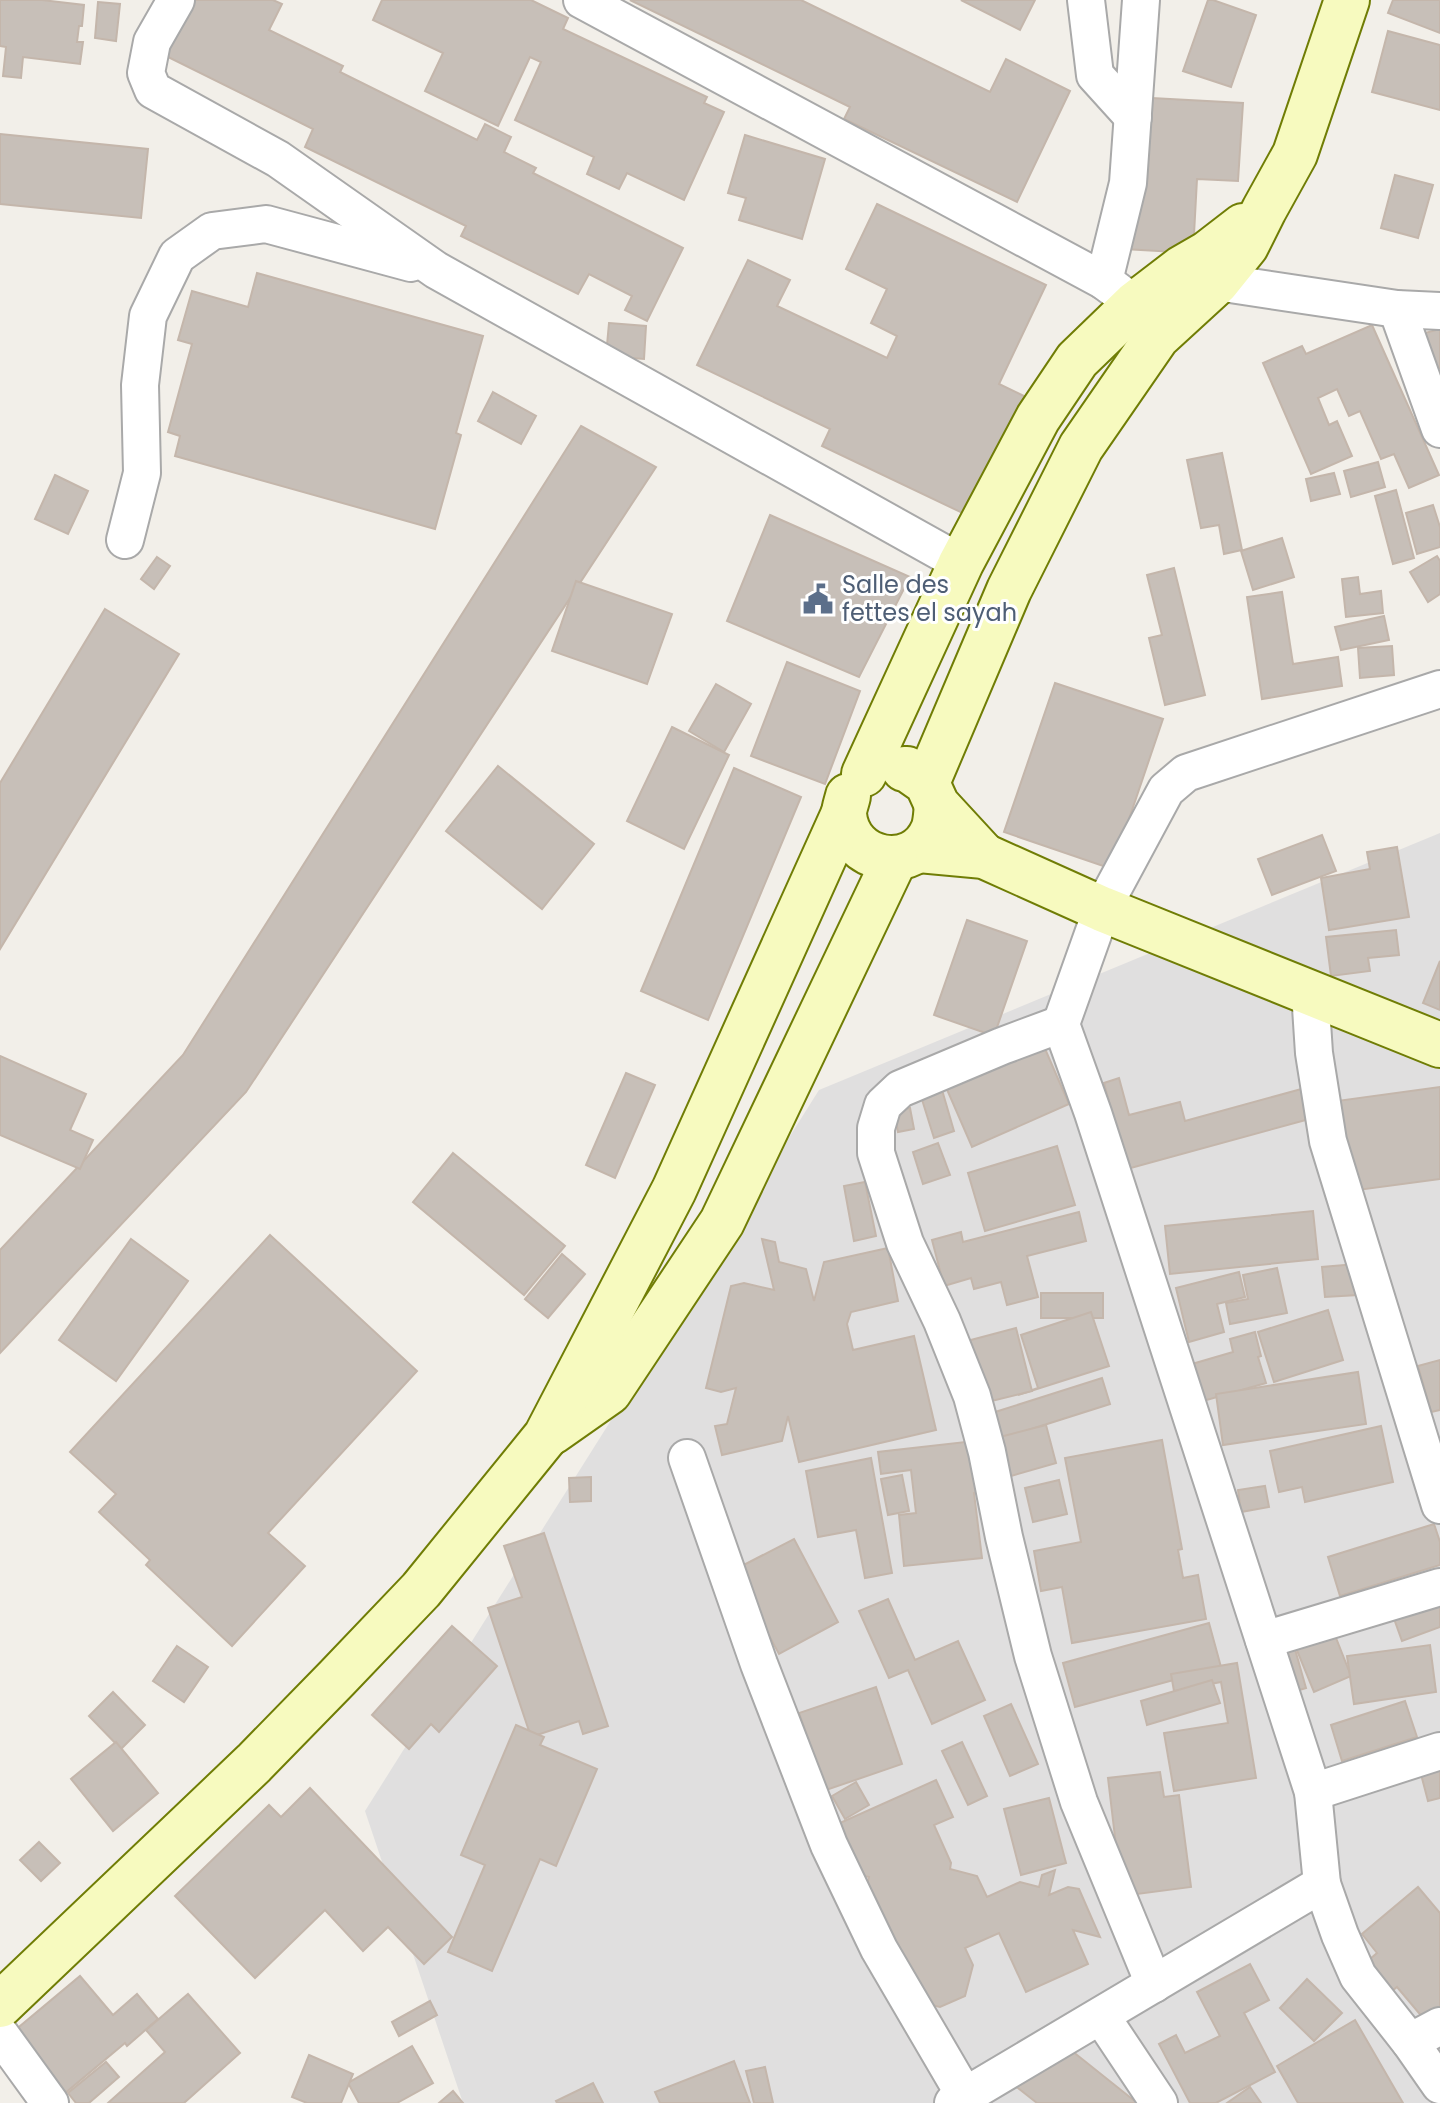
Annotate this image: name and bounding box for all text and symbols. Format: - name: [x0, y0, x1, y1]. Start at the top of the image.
- place label: Salle des fettes el sayah: [842, 568, 1017, 629]
- public building icon: Salle des fettes el sayah: [801, 582, 835, 616]

